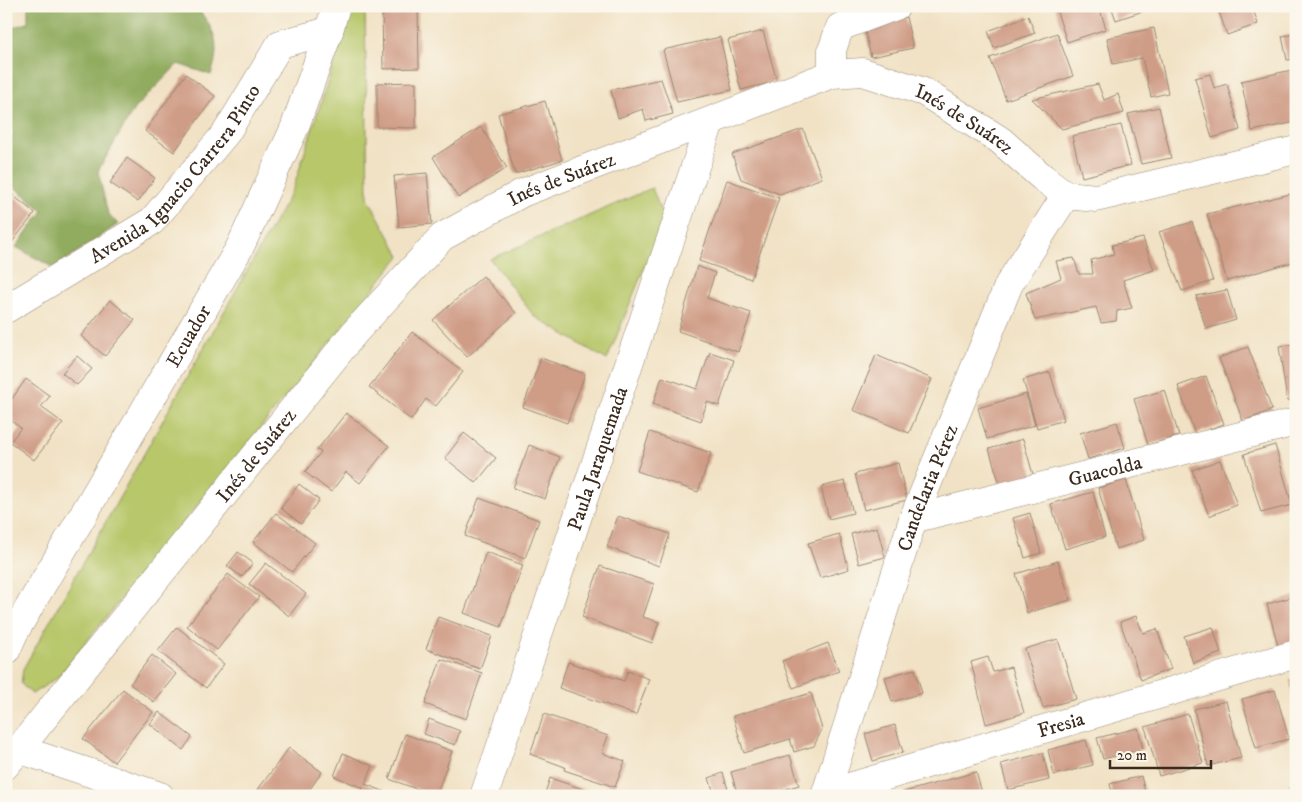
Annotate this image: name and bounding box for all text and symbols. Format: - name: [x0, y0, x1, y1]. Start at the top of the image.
- street label: Inés de Suárez: [912, 79, 1019, 161]
- street label: Avenida Ignacio Carrera Pinto: [85, 80, 267, 270]
- street label: Inés de Suárez: [504, 147, 619, 213]
- street label: Ecuador: [161, 300, 218, 372]
- street label: Paula Jaraquemada: [563, 383, 635, 534]
- street label: Inés de Suárez: [212, 404, 302, 508]
- street label: Candelaria Pérez: [893, 421, 964, 555]
- street label: Guacolda: [1066, 450, 1145, 493]
- street label: Fresia: [1035, 707, 1088, 744]
- scale bar: [1110, 737, 1211, 769]
- text: 20 m: [1117, 746, 1147, 765]

